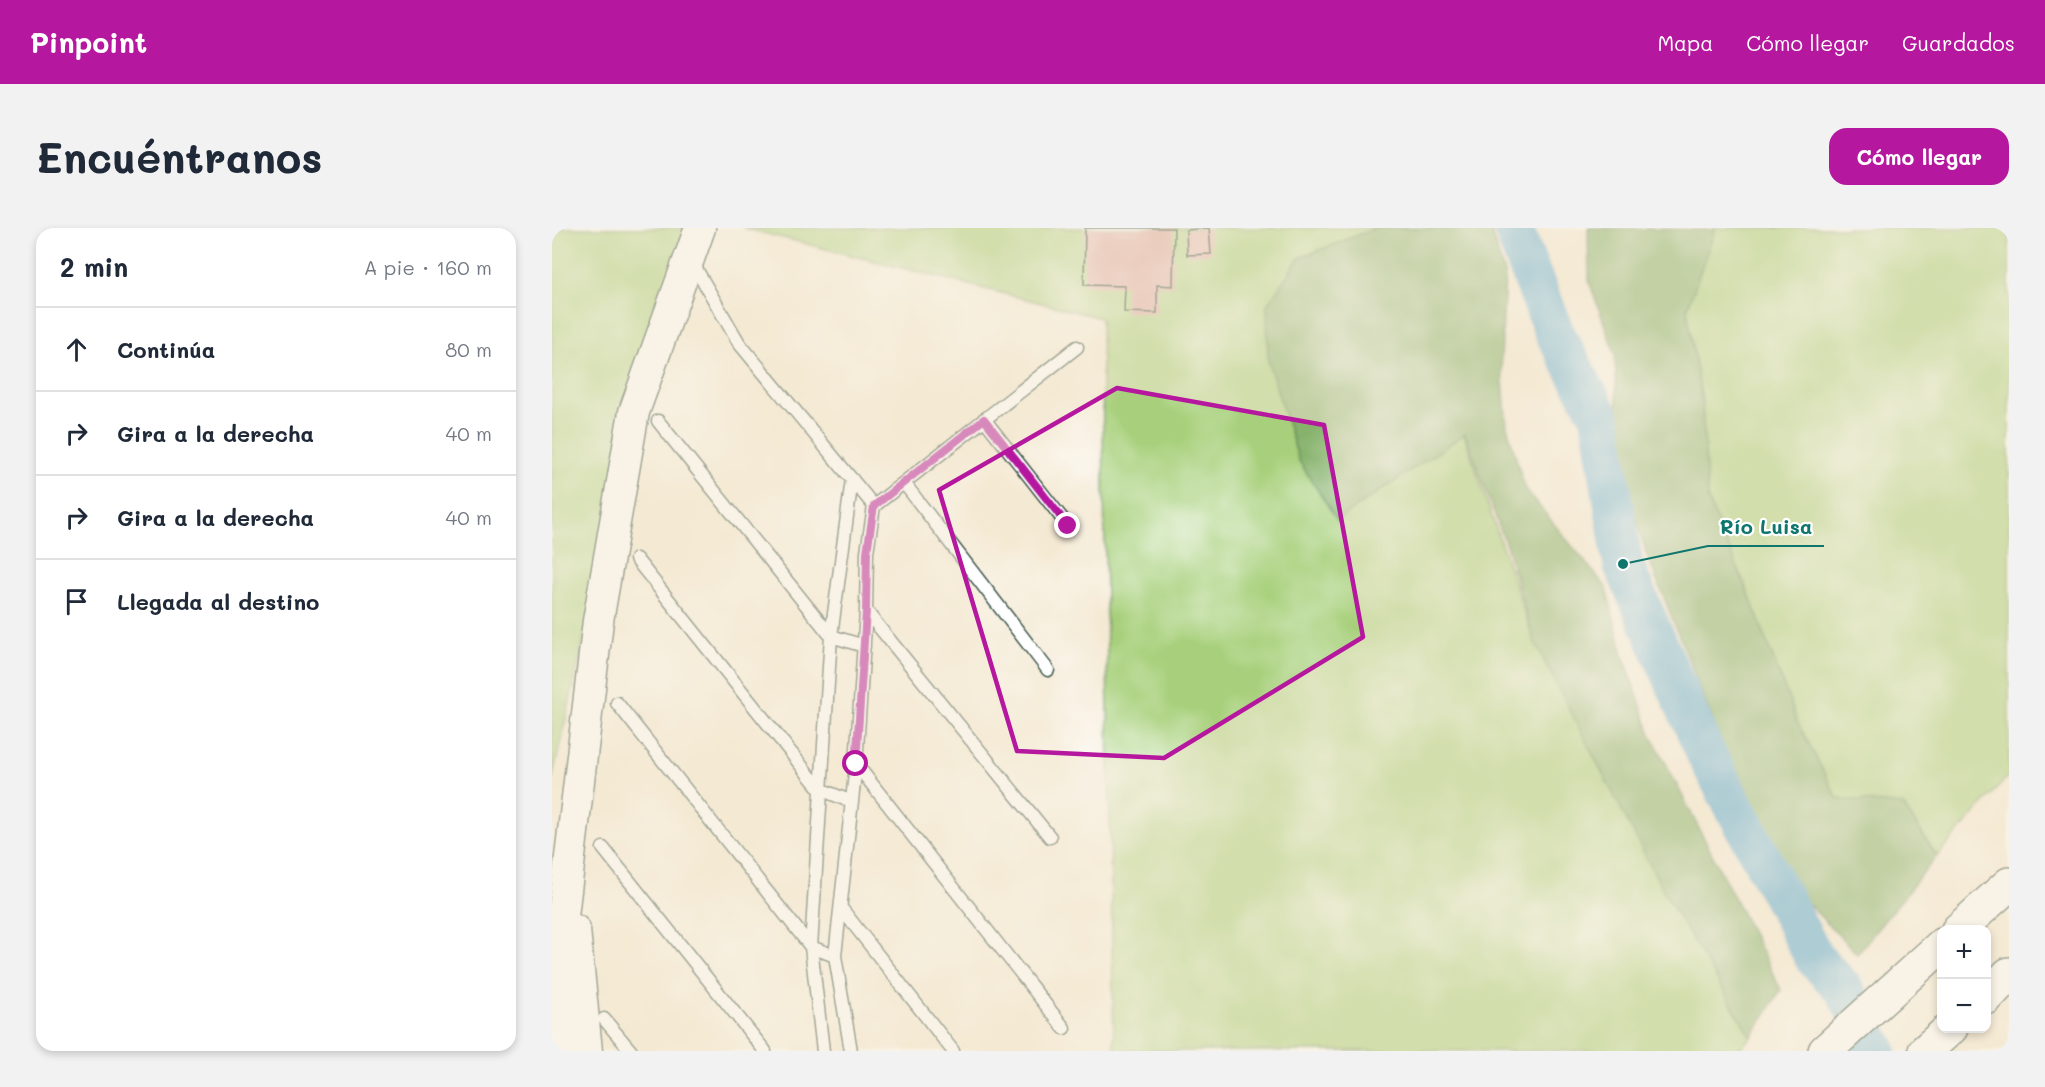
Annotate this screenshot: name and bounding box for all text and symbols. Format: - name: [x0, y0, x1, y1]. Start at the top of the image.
- text: Pinpoint: [30, 24, 147, 60]
- text: Mapa: [1657, 29, 1713, 56]
- text: Cómo llegar: [1746, 29, 1869, 56]
- text: Guardados: [1902, 29, 2015, 56]
- button: Cómo llegar: [1829, 128, 2009, 185]
- text: Encuéntranos: [36, 129, 322, 184]
- text: 2 min: [60, 250, 128, 284]
- text: A pie · 160 m: [364, 254, 492, 280]
- icon: ahead: [60, 333, 93, 366]
- text: Continúa: [117, 335, 215, 364]
- text: 80 m: [445, 336, 492, 362]
- icon: right: [60, 417, 93, 450]
- text: Gira a la derecha: [117, 419, 314, 448]
- text: 40 m: [446, 420, 492, 446]
- icon: right: [60, 501, 93, 534]
- text: Gira a la derecha: [117, 503, 314, 532]
- text: 40 m: [446, 504, 492, 530]
- callout: Río Luisa: [1708, 508, 1824, 546]
- route end: [1054, 512, 1080, 538]
- text: Río Luisa: [1720, 513, 1812, 539]
- icon: arrive: [60, 585, 93, 618]
- text: Llegada al destino: [117, 587, 319, 616]
- route start: [842, 750, 868, 776]
- map controls: [1937, 925, 1991, 1033]
- button: +: [1937, 925, 1991, 979]
- button: −: [1937, 979, 1991, 1033]

